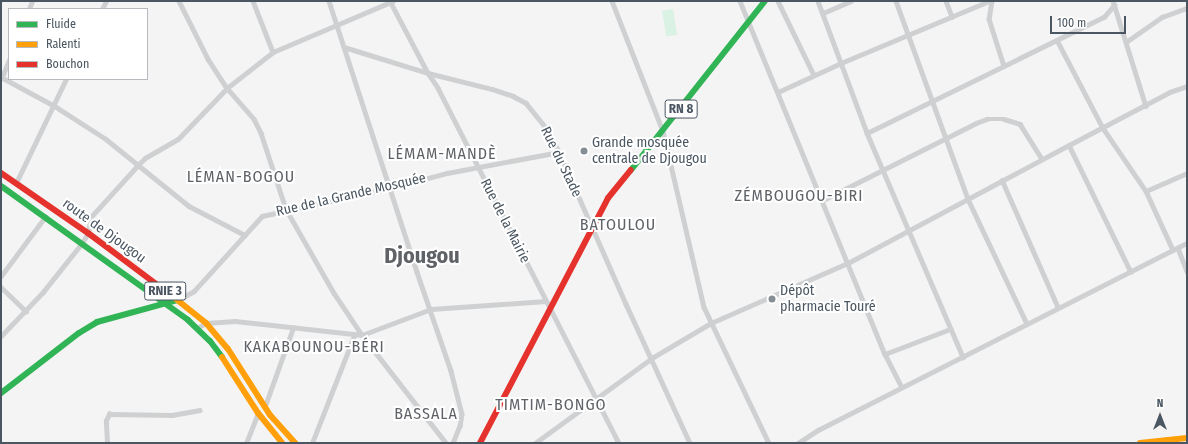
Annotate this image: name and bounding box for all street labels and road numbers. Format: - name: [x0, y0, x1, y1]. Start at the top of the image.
- road number: RN 8: [664, 98, 698, 120]
- street label: Rue du Stade: [537, 124, 585, 200]
- street label: Rue de la Grande Mosquée: [275, 170, 427, 220]
- street label: Rue de la Mairie: [477, 176, 533, 266]
- street label: route de Djougou: [59, 195, 149, 267]
- road number: RNIE 3: [144, 280, 186, 302]

